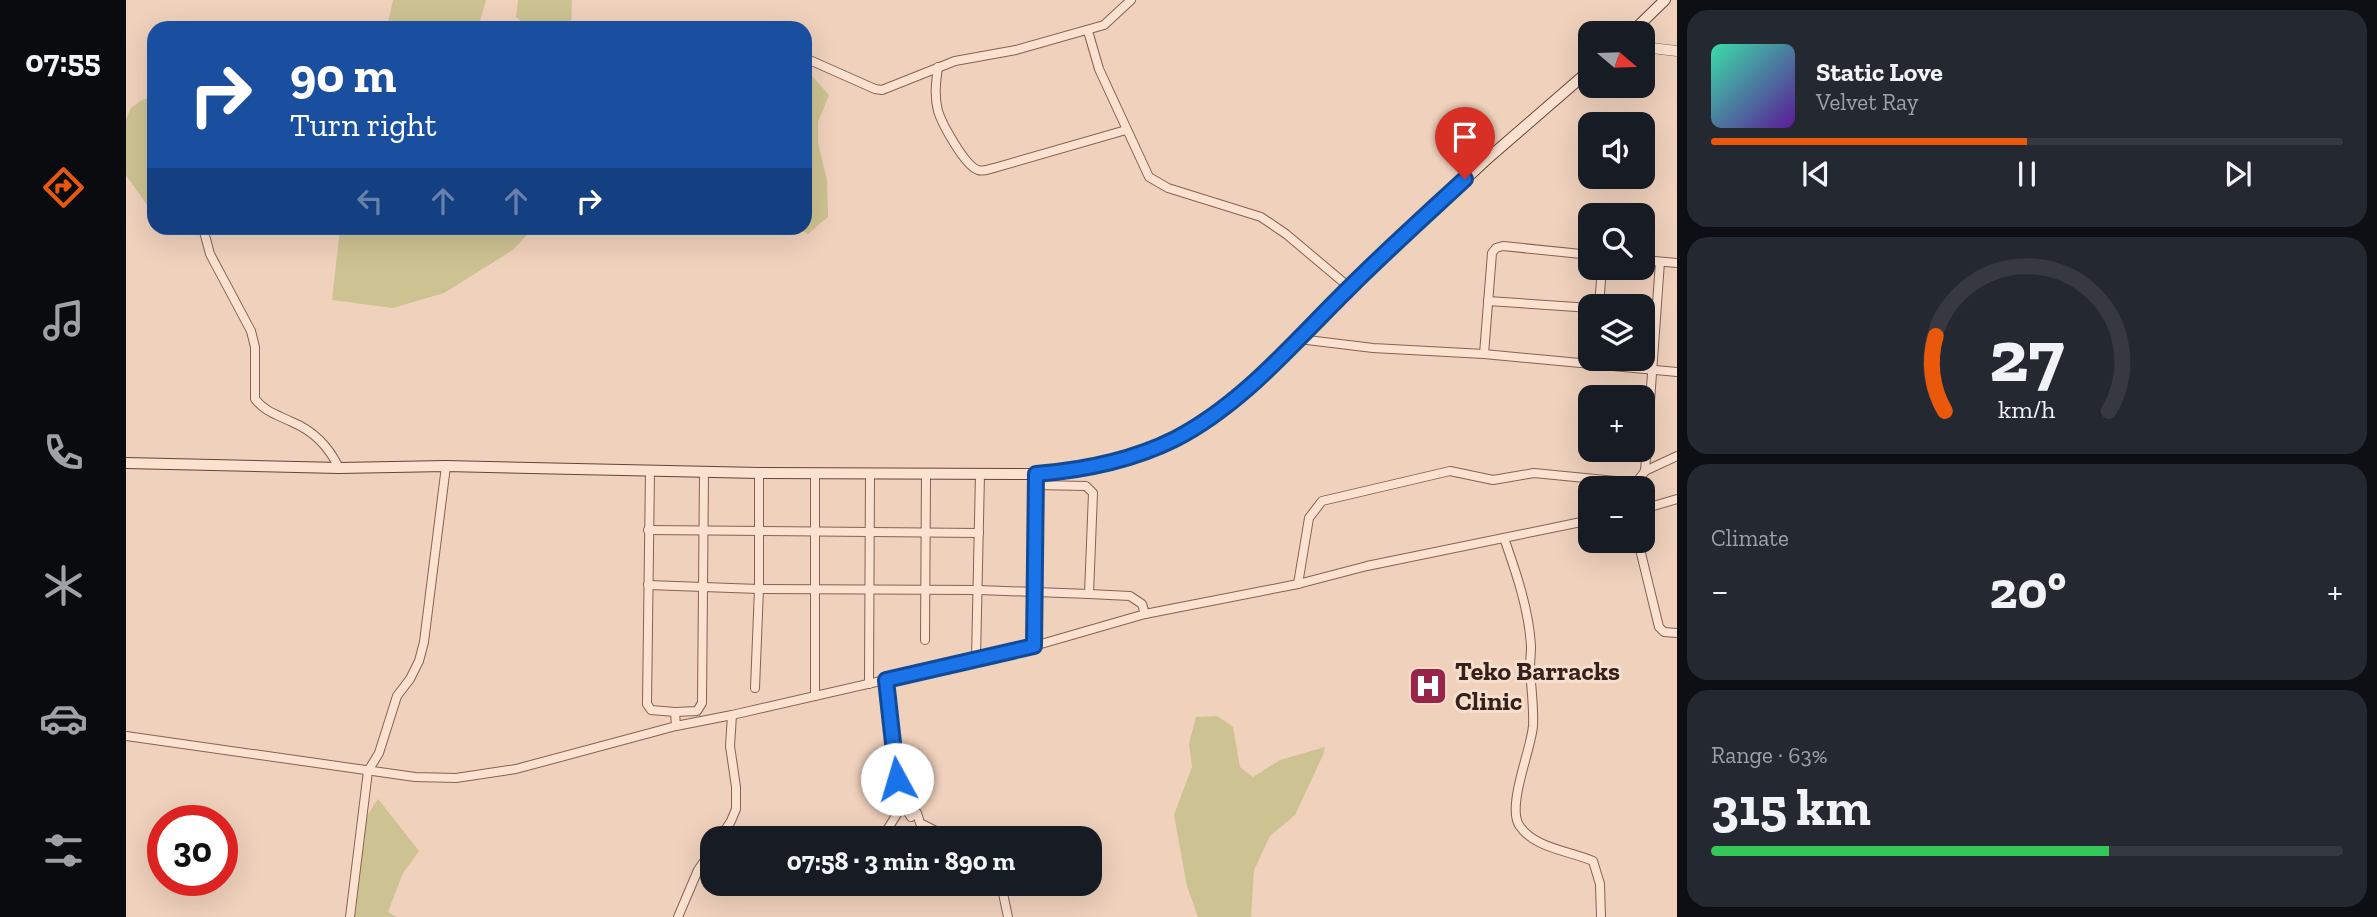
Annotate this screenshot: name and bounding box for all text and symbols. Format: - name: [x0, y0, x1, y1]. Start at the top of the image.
- north arrow: [1578, 21, 1656, 98]
- map controls: [1578, 21, 1655, 553]
- text: 07:55: [25, 42, 101, 80]
- text: 90 m: [290, 46, 397, 105]
- icon: right: [175, 49, 266, 140]
- text: Static Love: [1816, 56, 1943, 88]
- text: Velvet Ray: [1816, 88, 1918, 116]
- text: Turn right: [290, 106, 437, 144]
- pin: [1435, 107, 1495, 179]
- button: sound: [1578, 112, 1655, 189]
- icon: arrive: [1446, 118, 1484, 156]
- icon: previous: [1797, 155, 1835, 193]
- icon: pause: [2008, 155, 2046, 193]
- icon: next: [2219, 155, 2257, 193]
- icon: directions: [39, 163, 88, 212]
- icon: left: [351, 182, 389, 220]
- icon: ahead: [424, 182, 462, 220]
- icon: ahead: [497, 182, 535, 220]
- icon: right: [570, 182, 608, 220]
- button: search: [1578, 203, 1655, 280]
- button: layers: [1578, 294, 1655, 371]
- icon: music: [39, 296, 88, 345]
- text: 27: [1989, 313, 2065, 401]
- button: +: [1578, 385, 1655, 462]
- text: km/h: [1998, 394, 2056, 424]
- icon: phone: [39, 428, 88, 477]
- button: −: [1578, 476, 1655, 553]
- text: Climate: [1711, 524, 1789, 552]
- text: 20°: [1990, 559, 2066, 621]
- icon: climate: [39, 561, 88, 610]
- text: −: [1711, 568, 1729, 614]
- text: +: [2327, 568, 2343, 614]
- place label: Teko Barracks Clinic: [1455, 655, 1620, 717]
- hospital icon: Teko Barracks Clinic: [1407, 665, 1449, 707]
- icon: car: [39, 694, 88, 743]
- text: Range · 63%: [1711, 741, 1828, 769]
- position arrow: [860, 742, 934, 816]
- text: 315 km: [1711, 776, 1871, 838]
- speed limit sign: 30: [147, 805, 238, 896]
- icon: filters: [39, 826, 88, 875]
- text: 07:58 · 3 min · 890 m: [787, 845, 1015, 877]

